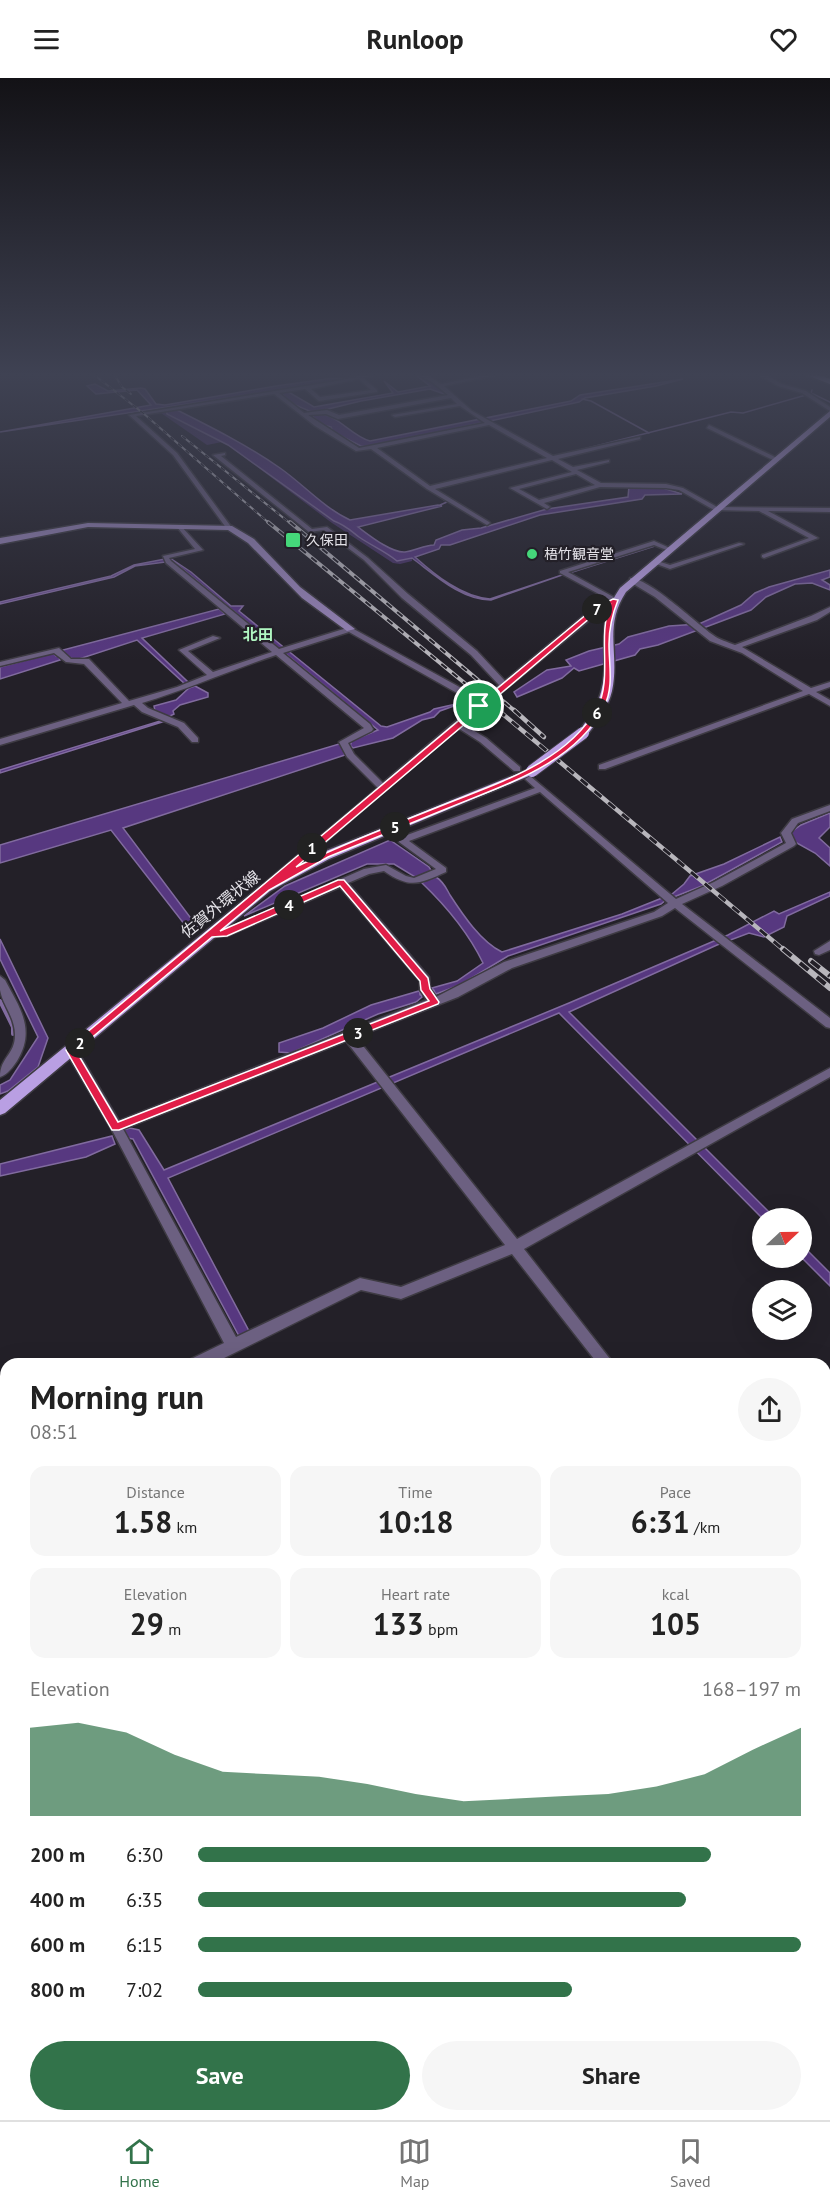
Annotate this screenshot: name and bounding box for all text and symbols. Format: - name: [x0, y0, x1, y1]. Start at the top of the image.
- text: Runloop: [366, 22, 464, 56]
- icon: menu: [30, 23, 63, 56]
- icon: heart: [767, 23, 800, 56]
- marker: 久保田: [284, 531, 302, 549]
- place label: 久保田: [306, 531, 348, 549]
- place label: 梧竹観音堂: [544, 545, 614, 563]
- marker: 梧竹観音堂: [525, 547, 539, 561]
- pin: 7: [582, 594, 612, 624]
- text: 7: [592, 599, 602, 619]
- district label: 北田: [243, 625, 273, 644]
- pin: [453, 680, 504, 731]
- icon: arrive: [462, 689, 495, 722]
- pin: 6: [582, 698, 612, 728]
- text: 6: [592, 703, 602, 723]
- pin: 5: [380, 812, 410, 842]
- text: 5: [390, 817, 400, 837]
- pin: 1: [297, 833, 327, 863]
- text: 1: [307, 838, 317, 858]
- street label: 佐賀外環状線: [176, 866, 264, 942]
- pin: 4: [274, 890, 304, 920]
- text: 4: [284, 895, 294, 915]
- pin: 3: [343, 1018, 373, 1048]
- text: 3: [353, 1023, 363, 1043]
- pin: 2: [65, 1028, 95, 1058]
- text: 2: [75, 1033, 85, 1053]
- north arrow: [752, 1208, 812, 1268]
- map controls: [752, 1208, 812, 1340]
- button: layers: [752, 1280, 812, 1340]
- text: Morning run: [30, 1375, 204, 1418]
- button: share: [738, 1378, 801, 1441]
- text: 08:51: [30, 1419, 78, 1445]
- text: Distance: [126, 1482, 185, 1502]
- text: Time: [398, 1482, 433, 1502]
- text: Pace: [660, 1482, 691, 1502]
- text: 1.58: [114, 1502, 172, 1541]
- text: 10:18: [377, 1502, 454, 1541]
- text: 6:31: [631, 1502, 690, 1541]
- text: km: [172, 1517, 197, 1537]
- text: /km: [690, 1517, 720, 1537]
- text: Elevation: [124, 1584, 187, 1604]
- text: Heart rate: [381, 1584, 450, 1604]
- text: kcal: [662, 1584, 689, 1604]
- text: 29: [130, 1604, 164, 1643]
- text: 133: [373, 1604, 424, 1643]
- text: 105: [650, 1604, 701, 1643]
- text: m: [164, 1619, 181, 1639]
- text: bpm: [424, 1619, 458, 1639]
- text: Elevation: [30, 1676, 110, 1702]
- text: 168–197 m: [702, 1676, 801, 1702]
- text: 200 m: [30, 1842, 85, 1868]
- text: 6:30: [126, 1842, 163, 1868]
- text: 400 m: [30, 1887, 85, 1913]
- text: 6:35: [126, 1887, 163, 1913]
- text: 600 m: [30, 1932, 85, 1958]
- text: 6:15: [126, 1932, 163, 1958]
- text: 800 m: [30, 1977, 85, 2003]
- text: 7:02: [126, 1977, 163, 2003]
- button: Save: [30, 2041, 410, 2110]
- button: Share: [422, 2041, 801, 2110]
- tab: Home: [119, 2135, 160, 2191]
- tab: Map: [398, 2135, 431, 2191]
- tab: Saved: [670, 2135, 711, 2191]

